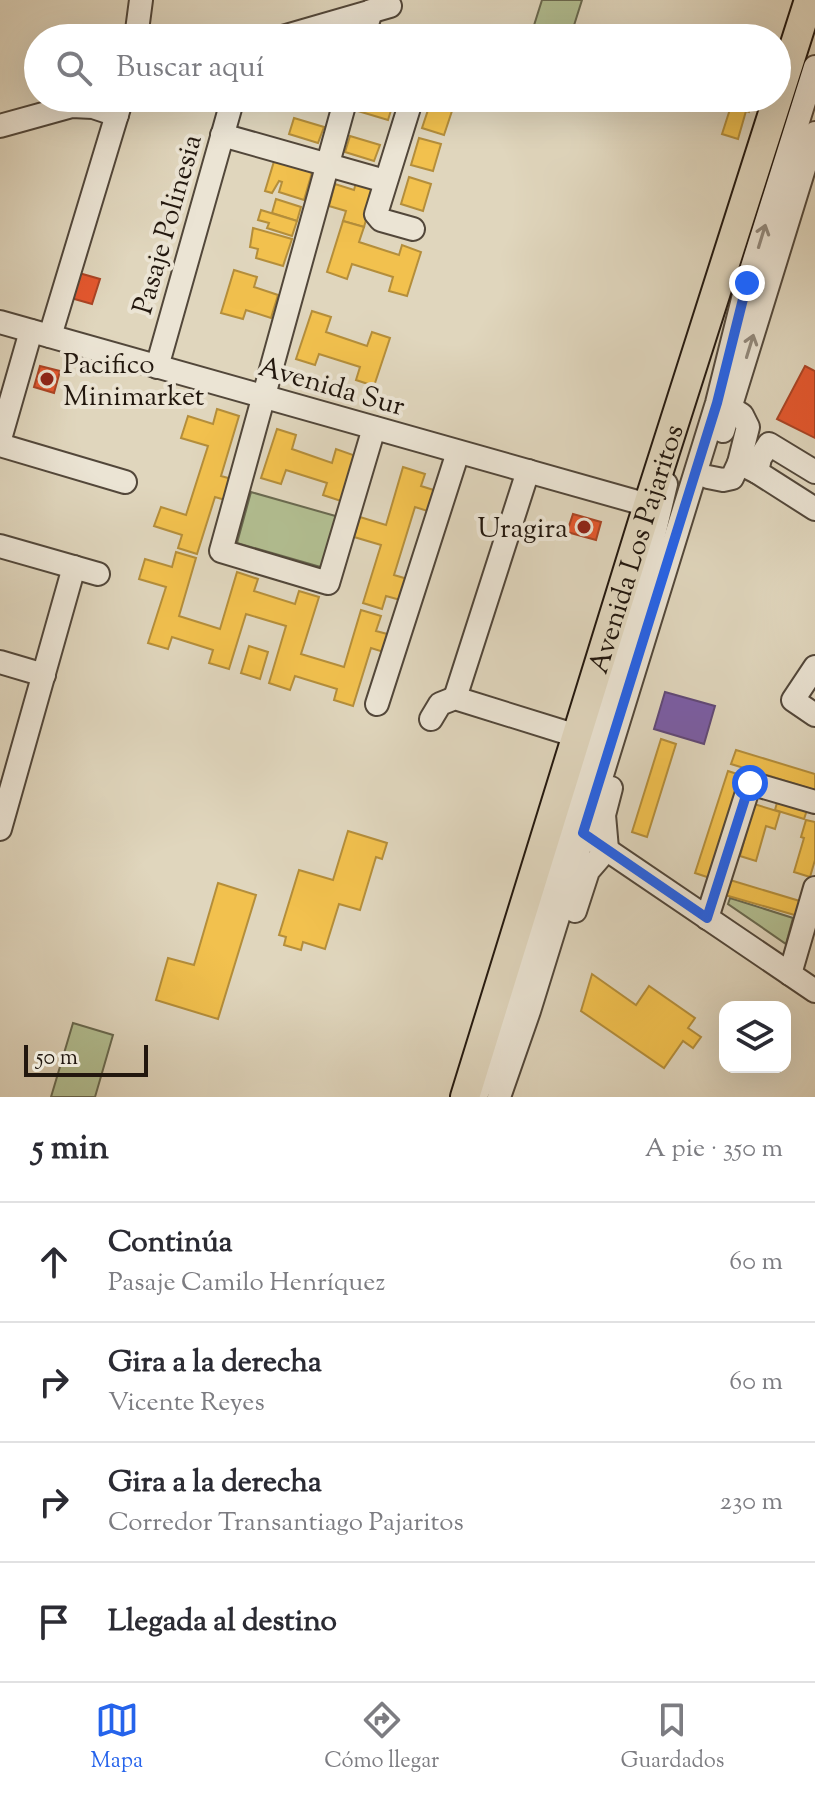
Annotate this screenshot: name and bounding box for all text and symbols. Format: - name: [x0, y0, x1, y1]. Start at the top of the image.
- search box: [24, 24, 791, 112]
- icon: search: [52, 46, 96, 90]
- text: Buscar aquí: [116, 47, 264, 90]
- street label: Pasaje Polinesia: [124, 130, 214, 319]
- one-way arrow: [756, 224, 770, 249]
- route end: [729, 265, 765, 301]
- one-way arrow: [743, 334, 758, 360]
- place label: Pacifico Minimarket: [63, 346, 205, 418]
- street label: Avenida Sur: [253, 348, 409, 428]
- marker: Pacifico Minimarket: [38, 370, 56, 388]
- street label: Avenida Los Pajaritos: [580, 420, 695, 679]
- place label: Uragira: [477, 510, 568, 550]
- marker: Uragira: [575, 518, 593, 536]
- route start: [732, 765, 768, 801]
- map controls: [719, 1001, 791, 1073]
- button: layers: [719, 1001, 791, 1073]
- scale bar: [24, 1041, 148, 1077]
- text: 50 m: [36, 1043, 78, 1075]
- text: 5 min: [32, 1125, 109, 1174]
- text: A pie · 350 m: [645, 1131, 783, 1168]
- text: Continúa: [108, 1222, 233, 1265]
- icon: ahead: [32, 1240, 76, 1284]
- text: 60 m: [729, 1244, 783, 1281]
- text: Pasaje Camilo Henríquez: [108, 1265, 385, 1302]
- text: Gira a la derecha: [108, 1342, 322, 1385]
- icon: right: [32, 1360, 76, 1404]
- text: 60 m: [729, 1364, 783, 1401]
- text: Vicente Reyes: [108, 1385, 265, 1422]
- text: Gira a la derecha: [108, 1462, 322, 1505]
- icon: right: [32, 1480, 76, 1524]
- text: 230 m: [720, 1484, 783, 1521]
- text: Corredor Transantiago Pajaritos: [108, 1505, 464, 1542]
- icon: arrive: [32, 1600, 76, 1644]
- text: Llegada al destino: [108, 1601, 337, 1644]
- tab: Mapa: [91, 1698, 143, 1778]
- tab: Cómo llegar: [324, 1698, 439, 1778]
- tab: Guardados: [620, 1698, 724, 1778]

